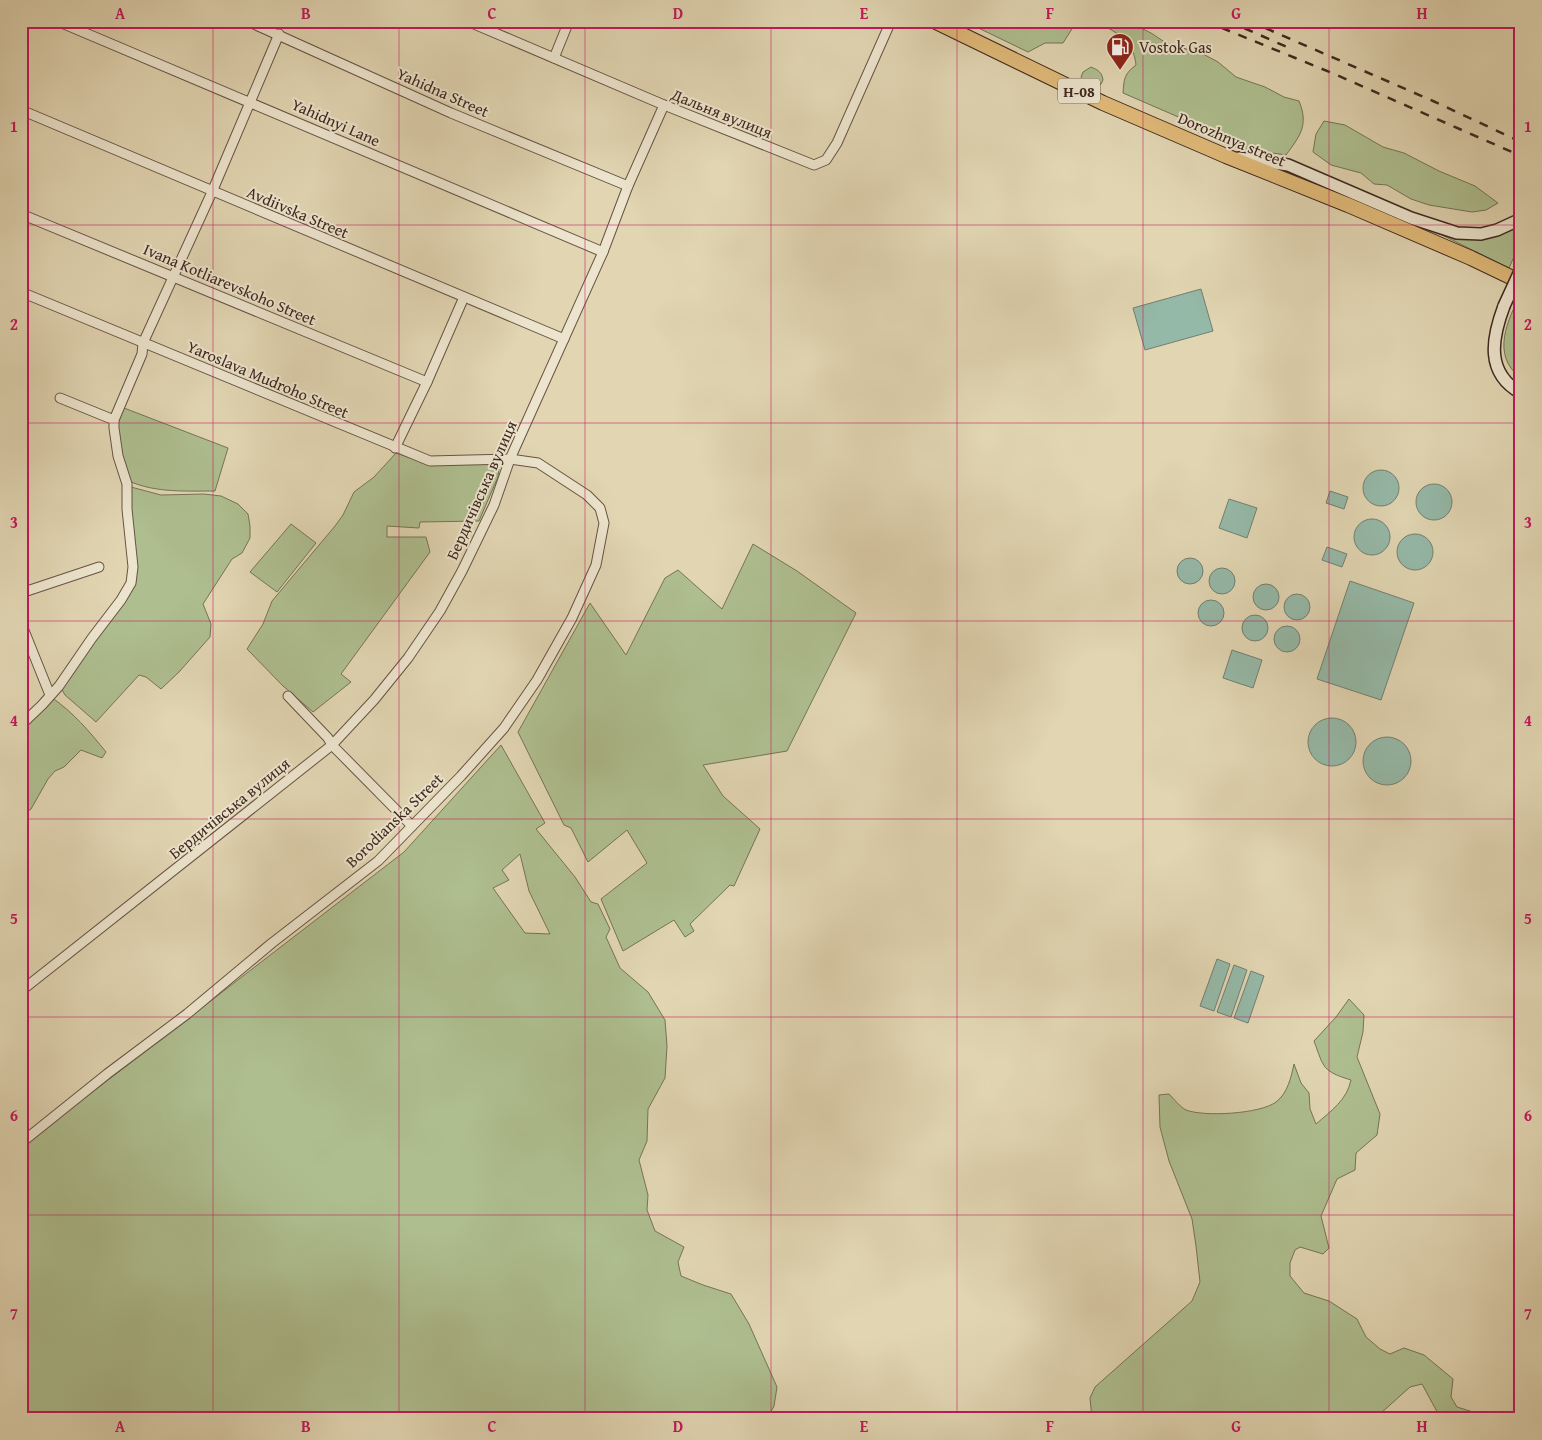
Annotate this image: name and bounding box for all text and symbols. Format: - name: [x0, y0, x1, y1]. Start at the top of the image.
- text: A: [115, 1, 126, 25]
- text: B: [301, 1, 311, 25]
- text: C: [487, 1, 497, 25]
- text: D: [673, 1, 683, 25]
- text: E: [860, 1, 869, 25]
- text: F: [1046, 1, 1054, 25]
- text: G: [1231, 1, 1241, 25]
- text: H: [1416, 1, 1428, 25]
- fuel station icon: Vostok Gas: [1105, 32, 1135, 71]
- place label: Vostok Gas: [1139, 35, 1212, 59]
- street label: Yahidna Street: [393, 61, 493, 123]
- road number: Н-08: [1058, 78, 1100, 104]
- street label: Дальня вулиця: [667, 82, 776, 144]
- street label: Yahidnyi Lane: [288, 92, 384, 152]
- street label: Dorozhnya street: [1174, 105, 1290, 173]
- text: 1: [10, 114, 18, 138]
- text: 1: [1524, 114, 1532, 138]
- street label: Avdiivska Street: [243, 180, 353, 244]
- street label: Ivana Kotliarevskoho Street: [140, 237, 320, 331]
- text: 2: [10, 312, 18, 336]
- text: 2: [1524, 312, 1532, 336]
- street label: Yaroslava Mudroho Street: [183, 334, 353, 424]
- street label: Бердичівська вулиця: [440, 417, 522, 563]
- text: 3: [10, 510, 18, 534]
- text: 3: [1524, 510, 1532, 534]
- text: 4: [10, 708, 18, 732]
- text: 4: [1524, 708, 1532, 732]
- street label: Бердичівська вулиця: [163, 751, 295, 865]
- street label: Borodianska Street: [340, 767, 448, 873]
- text: 5: [10, 906, 18, 930]
- text: 5: [1524, 906, 1532, 930]
- text: 6: [10, 1103, 18, 1127]
- text: 6: [1524, 1103, 1532, 1127]
- text: 7: [10, 1301, 18, 1325]
- text: 7: [1524, 1301, 1532, 1325]
- text: A: [115, 1414, 126, 1438]
- text: B: [301, 1414, 311, 1438]
- text: C: [487, 1414, 497, 1438]
- text: D: [673, 1414, 683, 1438]
- text: E: [860, 1414, 869, 1438]
- text: F: [1046, 1414, 1054, 1438]
- text: G: [1231, 1414, 1241, 1438]
- text: H: [1416, 1414, 1428, 1438]

